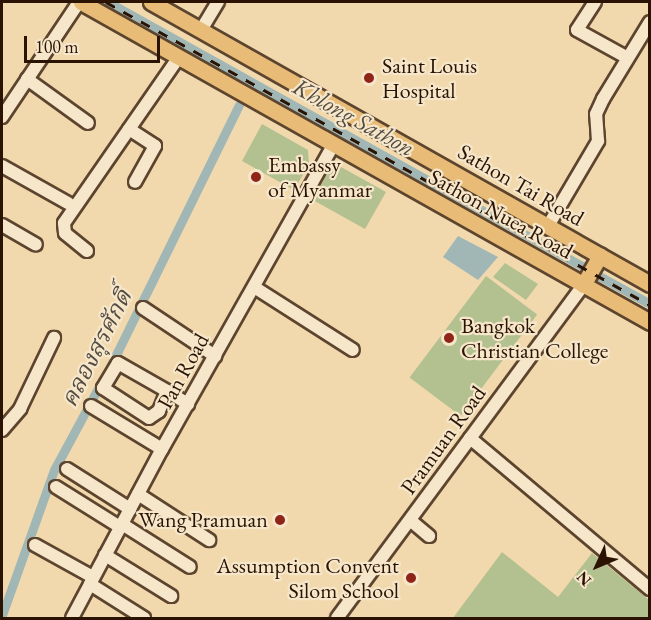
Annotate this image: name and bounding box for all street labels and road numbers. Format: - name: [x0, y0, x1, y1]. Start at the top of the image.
- street label: Sathon Tai Road: [453, 138, 589, 232]
- street label: Sathon Nuea Road: [424, 163, 578, 265]
- street label: Pan Road: [152, 329, 214, 413]
- street label: Pramuan Road: [395, 381, 491, 499]

